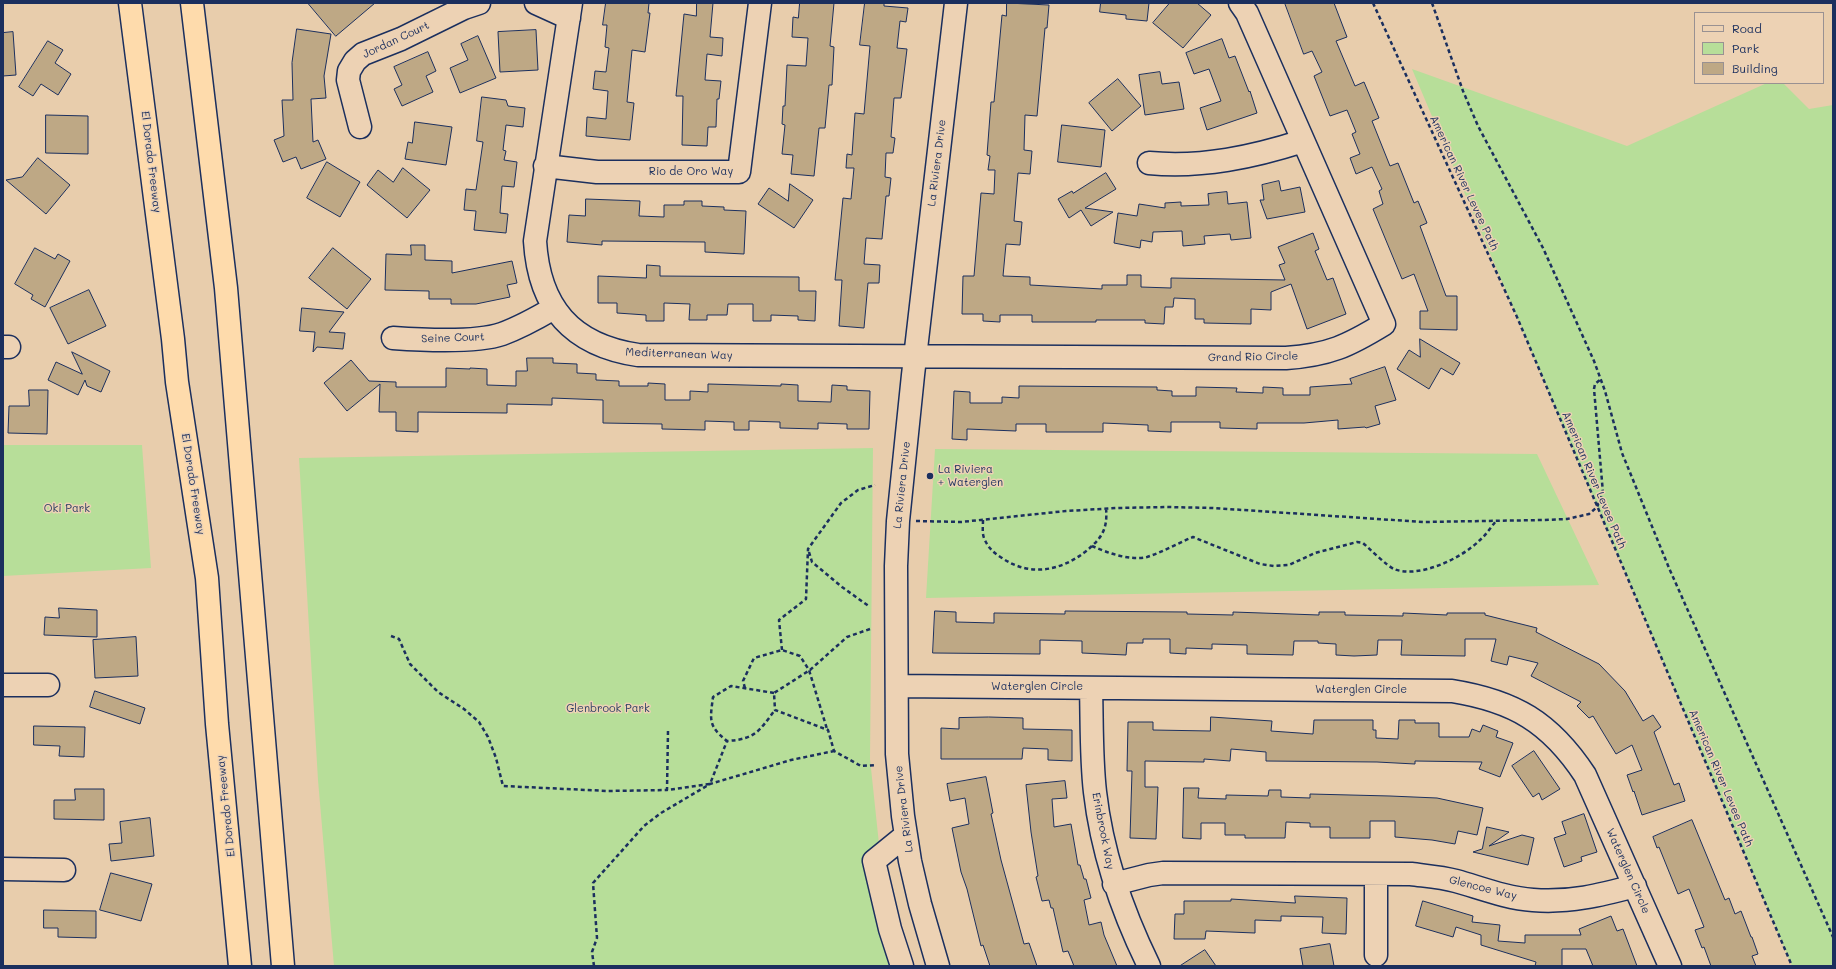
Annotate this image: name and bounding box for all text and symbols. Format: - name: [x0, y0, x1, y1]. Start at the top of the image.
- legend: [1694, 12, 1824, 84]
- street label: Jordan Court: [360, 19, 432, 61]
- text: Road: [1732, 20, 1762, 36]
- text: Park: [1732, 40, 1759, 56]
- text: Building: [1732, 60, 1778, 76]
- street label: El Dorado Freeway: [138, 110, 164, 214]
- street label: American River Levee Path: [1427, 113, 1501, 253]
- street label: La Riviera Drive: [925, 119, 949, 207]
- street label: Rio de Oro Way: [649, 165, 733, 179]
- street label: Seine Court: [421, 330, 485, 346]
- street label: Mediterranean Way: [625, 346, 733, 362]
- street label: Grand Rio Circle: [1208, 350, 1298, 364]
- street label: American River Levee Path: [1559, 410, 1629, 550]
- street label: El Dorado Freeway: [178, 432, 208, 536]
- street label: La Riviera Drive: [891, 441, 913, 529]
- place label: La Riviera + Waterglen: [938, 463, 1003, 489]
- marker: La Riviera + Waterglen: [925, 471, 935, 481]
- park label: Oki Park: [44, 502, 90, 516]
- street label: Waterglen Circle: [991, 680, 1083, 694]
- street label: Waterglen Circle: [1315, 683, 1407, 697]
- park label: Glenbrook Park: [566, 702, 650, 716]
- street label: American River Levee Path: [1686, 708, 1756, 848]
- street label: El Dorado Freeway: [214, 754, 238, 858]
- street label: La Riviera Drive: [892, 765, 916, 853]
- street label: Erinbrook Way: [1089, 791, 1117, 871]
- street label: Waterglen Circle: [1603, 826, 1653, 916]
- street label: Glencoe Way: [1448, 873, 1518, 903]

